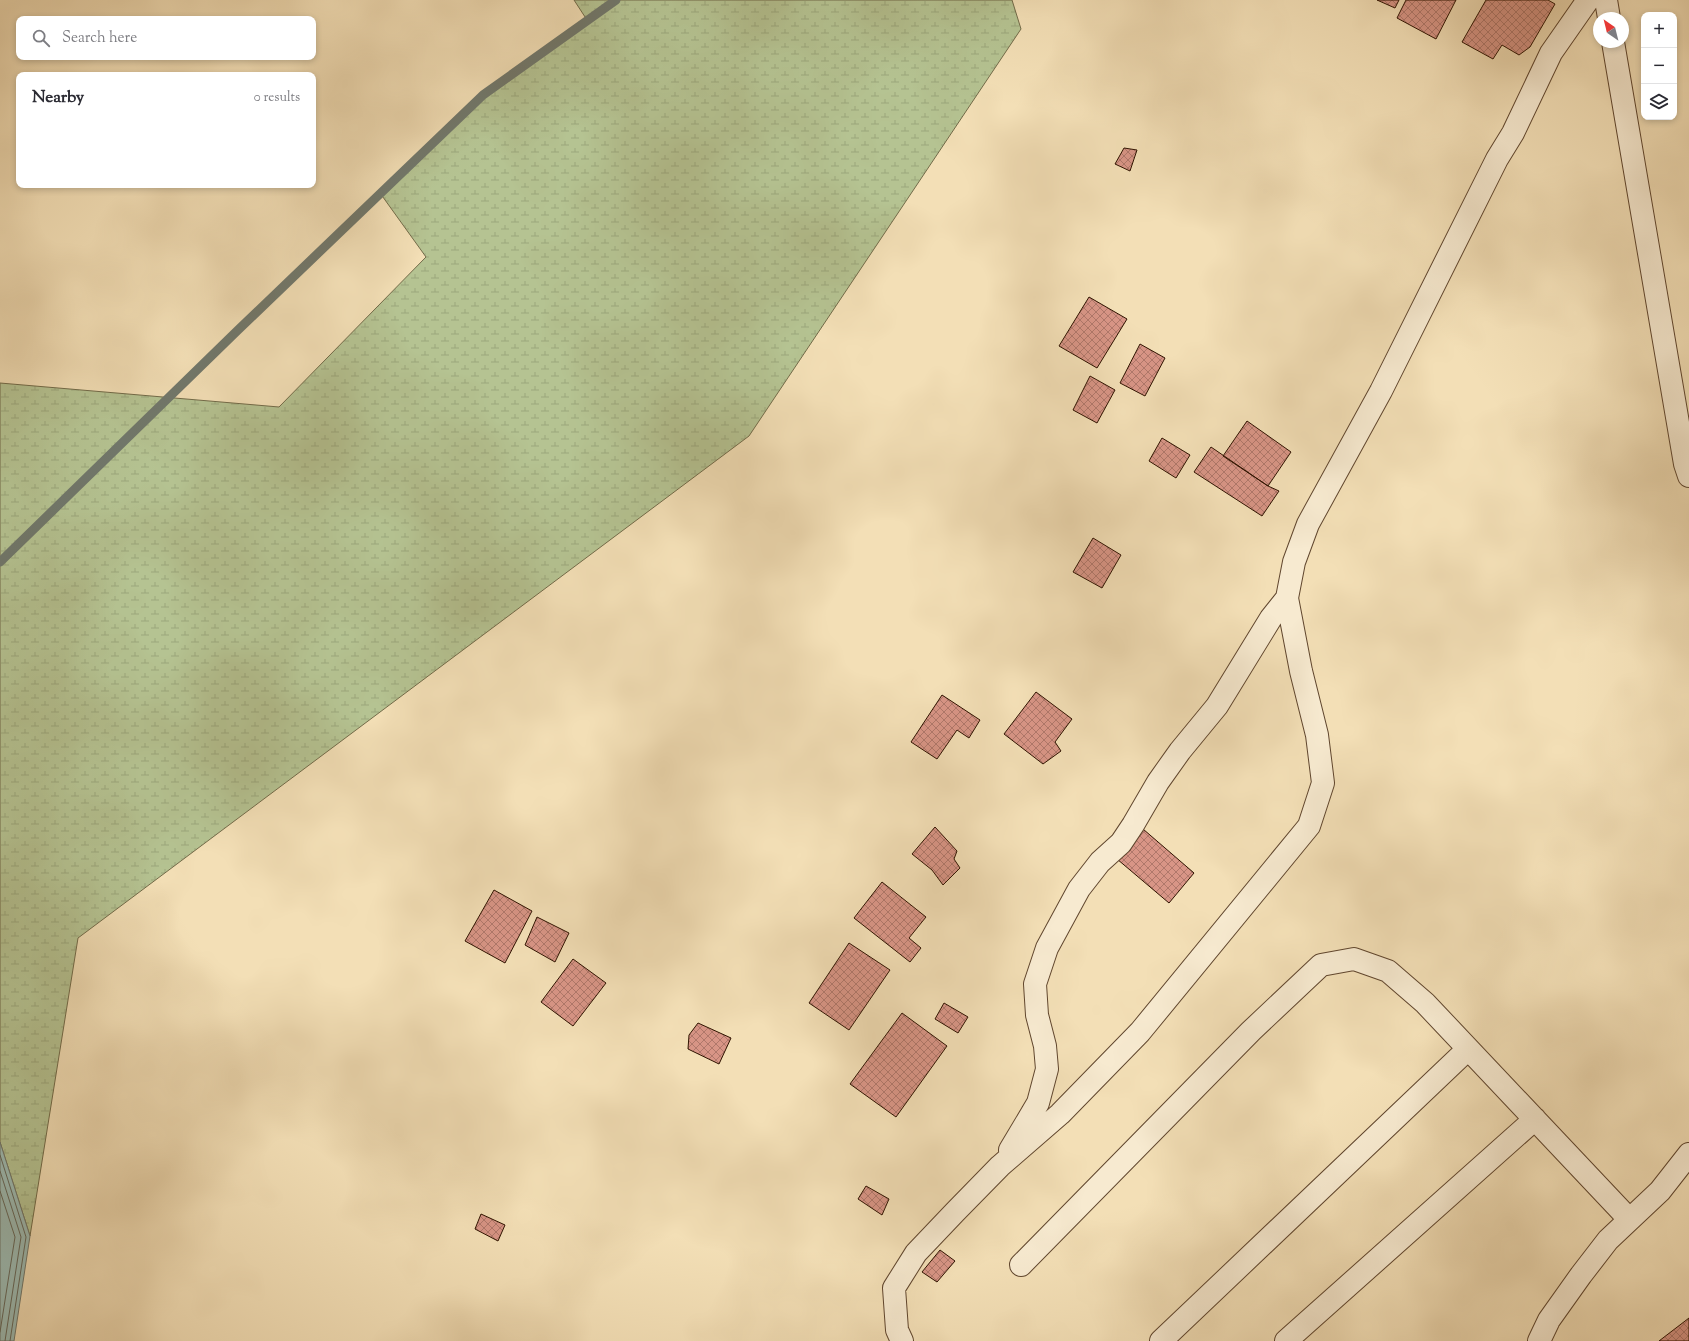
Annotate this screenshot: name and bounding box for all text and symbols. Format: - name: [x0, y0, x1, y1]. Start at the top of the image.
- north arrow: [1593, 12, 1629, 48]
- map controls: [1641, 12, 1677, 120]
- button: +: [1641, 12, 1677, 48]
- search box: [16, 16, 316, 60]
- icon: search: [30, 27, 52, 49]
- text: Search here: [62, 28, 137, 49]
- button: −: [1641, 48, 1677, 84]
- button: layers: [1641, 84, 1677, 120]
- text: Nearby: [32, 86, 84, 110]
- text: 0 results: [254, 89, 300, 107]

